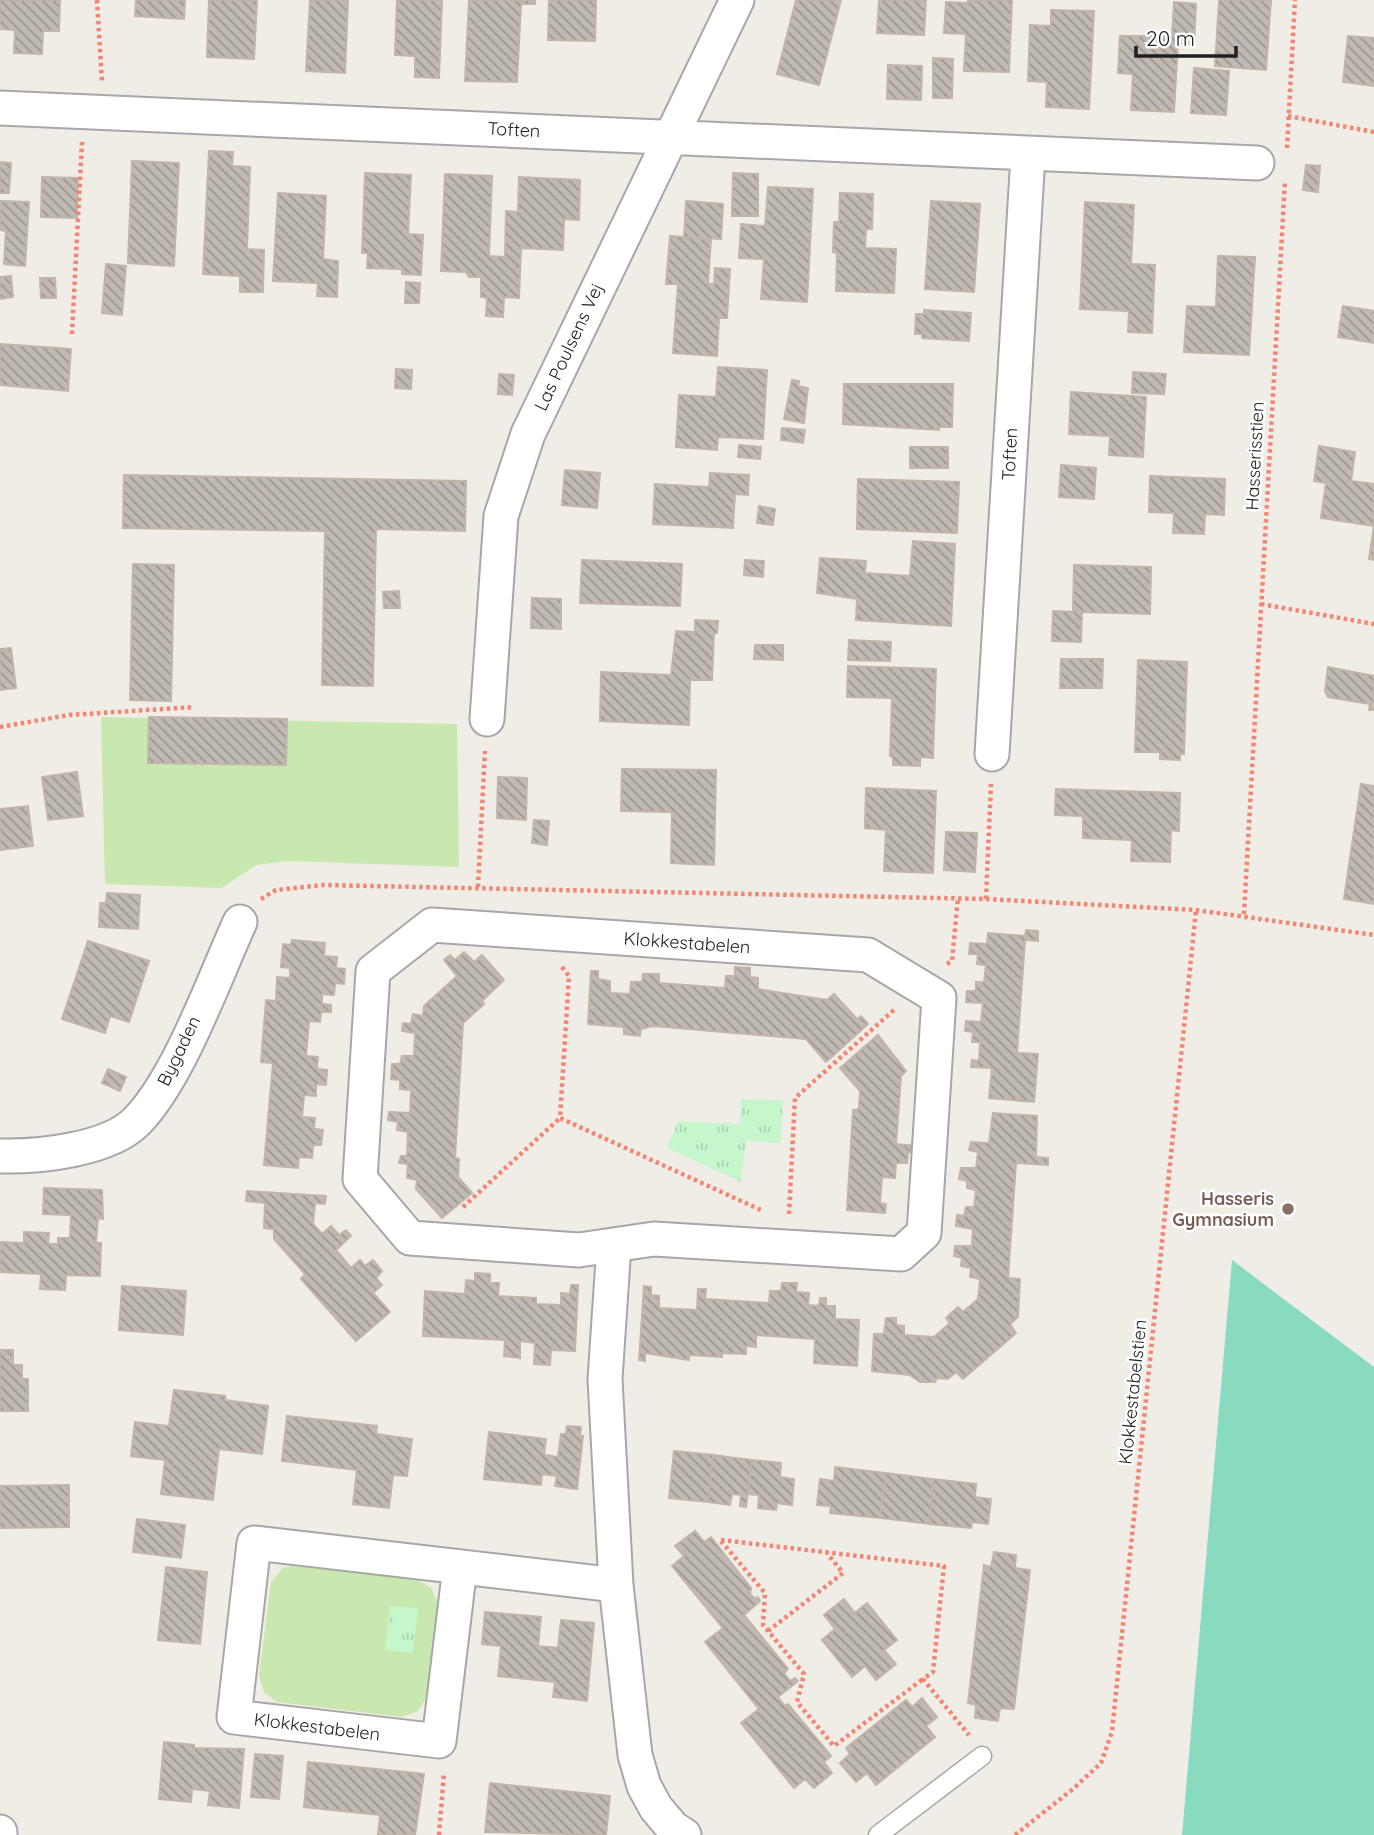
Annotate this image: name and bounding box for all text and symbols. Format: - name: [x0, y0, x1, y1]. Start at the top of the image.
- scale bar: [1136, 14, 1236, 58]
- text: 20 m: [1146, 25, 1195, 51]
- street label: Toften: [487, 117, 541, 142]
- street label: Las Poulsens Vej: [529, 279, 608, 414]
- street label: Hasserisstien: [1240, 401, 1269, 511]
- street label: Toften: [997, 427, 1022, 481]
- street label: Klokkestabelen: [623, 927, 751, 958]
- street label: Bygaden: [152, 1012, 205, 1090]
- place label: Hasseris Gymnasium: [1172, 1187, 1274, 1231]
- marker: Hasseris Gymnasium: [1280, 1201, 1296, 1217]
- street label: Klokkestabelstien: [1113, 1318, 1152, 1466]
- street label: Klokkestabelen: [253, 1707, 381, 1746]

